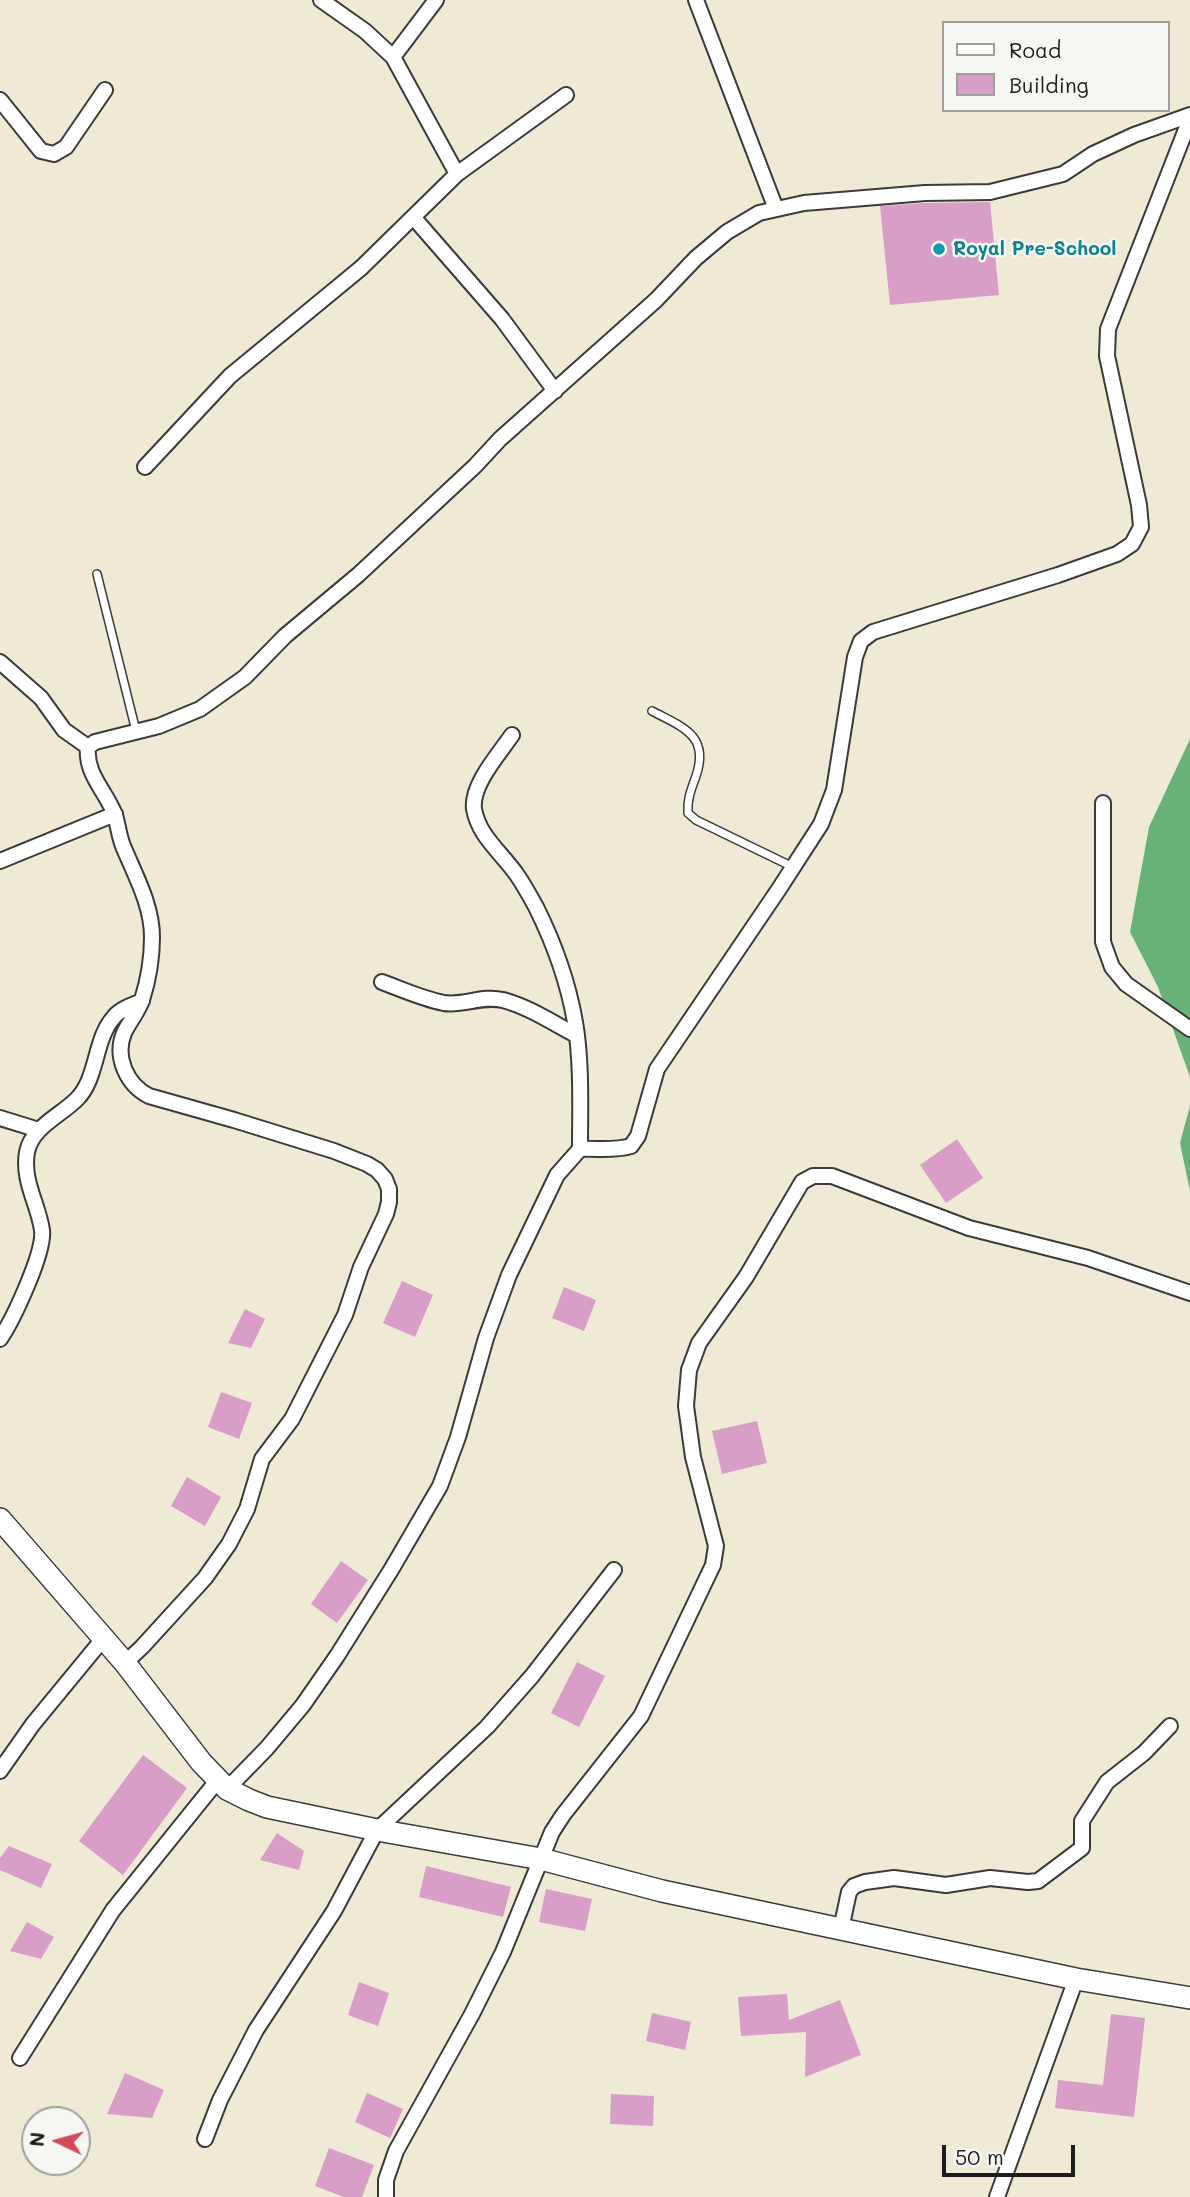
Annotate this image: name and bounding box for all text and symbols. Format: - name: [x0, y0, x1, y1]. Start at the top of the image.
- legend: [942, 21, 1169, 112]
- text: Road: [1009, 36, 1061, 63]
- text: Building: [1009, 71, 1089, 98]
- place label: Royal Pre-School: [953, 238, 1116, 260]
- marker: Royal Pre-School: [931, 241, 947, 257]
- north arrow: [21, 2106, 91, 2176]
- scale bar: [945, 2130, 1078, 2174]
- text: N: [23, 2131, 50, 2148]
- text: 50 m: [955, 2143, 1004, 2170]

